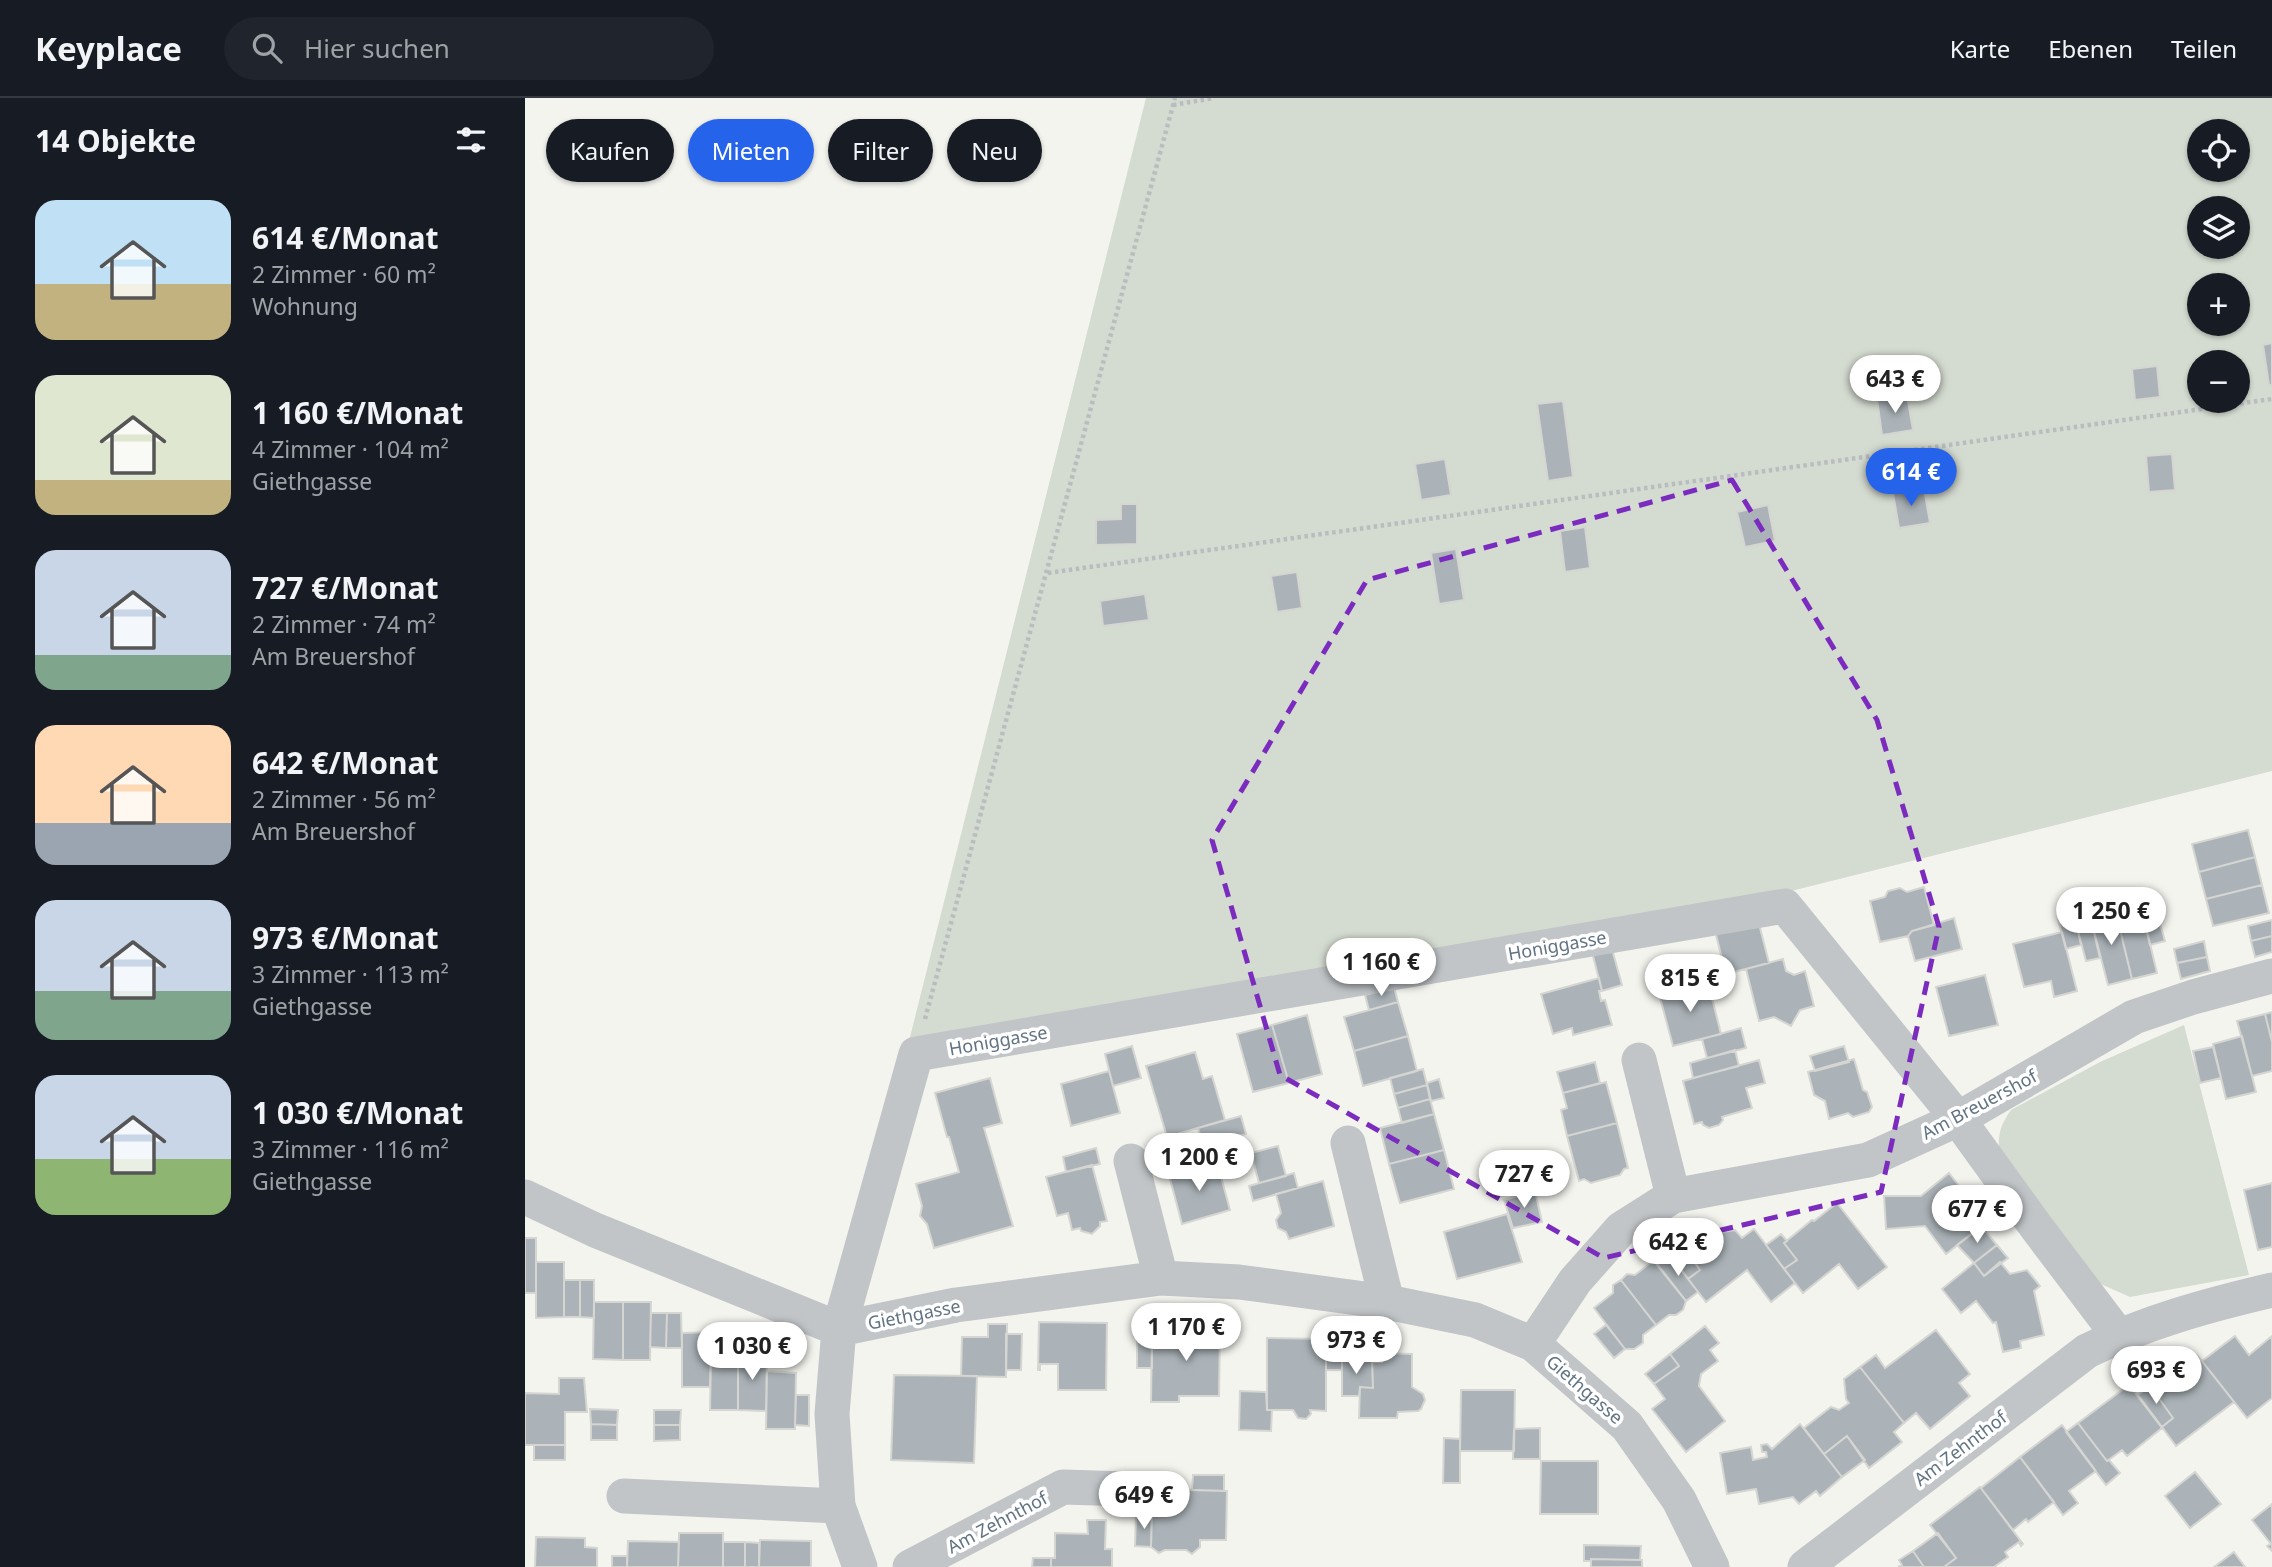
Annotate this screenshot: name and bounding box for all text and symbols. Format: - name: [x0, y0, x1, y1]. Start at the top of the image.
- search box: [224, 17, 714, 80]
- text: Keyplace: [35, 26, 182, 71]
- icon: search: [248, 29, 286, 67]
- text: Hier suchen: [304, 30, 450, 66]
- text: Karte: [1950, 32, 2010, 65]
- text: Ebenen: [2048, 32, 2133, 65]
- text: Teilen: [2171, 32, 2237, 65]
- chip: Kaufen: [546, 119, 674, 182]
- chip: Mieten: [688, 119, 814, 182]
- chip: Filter: [828, 119, 933, 182]
- chip: Neu: [947, 119, 1042, 182]
- map controls: [2187, 119, 2250, 413]
- button: locate: [2187, 119, 2250, 182]
- text: 14 Objekte: [35, 120, 196, 161]
- icon: filters: [452, 121, 490, 159]
- button: layers: [2187, 196, 2250, 259]
- text: 614 €/Monat: [252, 217, 438, 258]
- icon: home: [91, 228, 175, 312]
- text: 2 Zimmer · 60 m²: [252, 258, 436, 290]
- button: +: [2187, 273, 2250, 336]
- text: Wohnung: [252, 290, 358, 322]
- button: −: [2187, 350, 2250, 413]
- pin: 643 €: [1846, 356, 1944, 415]
- text: 643 €: [1866, 362, 1924, 394]
- text: 1 160 €/Monat: [252, 392, 463, 433]
- icon: home: [91, 403, 175, 487]
- text: 4 Zimmer · 104 m²: [252, 433, 449, 465]
- pin: 614 €: [1862, 448, 1960, 508]
- text: 614 €: [1882, 455, 1940, 487]
- text: Giethgasse: [252, 465, 372, 497]
- text: 727 €/Monat: [252, 567, 438, 608]
- icon: home: [91, 578, 175, 662]
- text: 2 Zimmer · 74 m²: [252, 608, 436, 640]
- text: Am Breuershof: [252, 640, 415, 672]
- text: 642 €/Monat: [252, 742, 438, 783]
- icon: home: [91, 753, 175, 837]
- text: 2 Zimmer · 56 m²: [252, 783, 436, 815]
- text: Am Breuershof: [252, 815, 415, 847]
- pin: 1 250 €: [2046, 888, 2176, 947]
- text: 1 250 €: [2072, 894, 2150, 926]
- text: 973 €/Monat: [252, 917, 438, 958]
- street label: Honiggasse: [1506, 925, 1608, 965]
- icon: home: [91, 928, 175, 1012]
- pin: 1 160 €: [1316, 939, 1446, 998]
- text: 1 160 €: [1342, 945, 1420, 977]
- pin: 815 €: [1641, 954, 1739, 1014]
- text: 3 Zimmer · 113 m²: [252, 958, 449, 990]
- text: 815 €: [1661, 961, 1719, 993]
- text: Giethgasse: [252, 990, 372, 1022]
- street label: Honiggasse: [947, 1020, 1049, 1060]
- street label: Am Breuershof: [1917, 1063, 2042, 1145]
- text: 1 030 €/Monat: [252, 1092, 463, 1133]
- icon: home: [91, 1103, 175, 1187]
- text: 3 Zimmer · 116 m²: [252, 1133, 449, 1165]
- pin: 1 200 €: [1134, 1134, 1264, 1193]
- text: 1 200 €: [1160, 1140, 1238, 1172]
- pin: 727 €: [1475, 1150, 1573, 1210]
- text: 727 €: [1495, 1157, 1553, 1189]
- text: Giethgasse: [252, 1165, 372, 1197]
- pin: 677 €: [1928, 1186, 2026, 1245]
- text: 677 €: [1948, 1192, 2006, 1224]
- pin: 642 €: [1629, 1218, 1727, 1278]
- text: 642 €: [1649, 1225, 1707, 1257]
- street label: Giethgasse: [866, 1293, 962, 1335]
- pin: 1 170 €: [1121, 1304, 1251, 1363]
- text: 1 170 €: [1147, 1310, 1225, 1342]
- pin: 973 €: [1307, 1316, 1405, 1376]
- pin: 1 030 €: [687, 1322, 817, 1382]
- text: 973 €: [1327, 1323, 1385, 1355]
- text: 1 030 €: [713, 1329, 791, 1361]
- pin: 693 €: [2107, 1346, 2205, 1406]
- street label: Giethgasse: [1542, 1349, 1628, 1429]
- text: 693 €: [2127, 1353, 2185, 1385]
- street label: Am Zehnthof: [1909, 1405, 2012, 1491]
- pin: 649 €: [1095, 1472, 1193, 1531]
- text: 649 €: [1115, 1478, 1173, 1510]
- street label: Am Zehnthof: [943, 1485, 1052, 1559]

